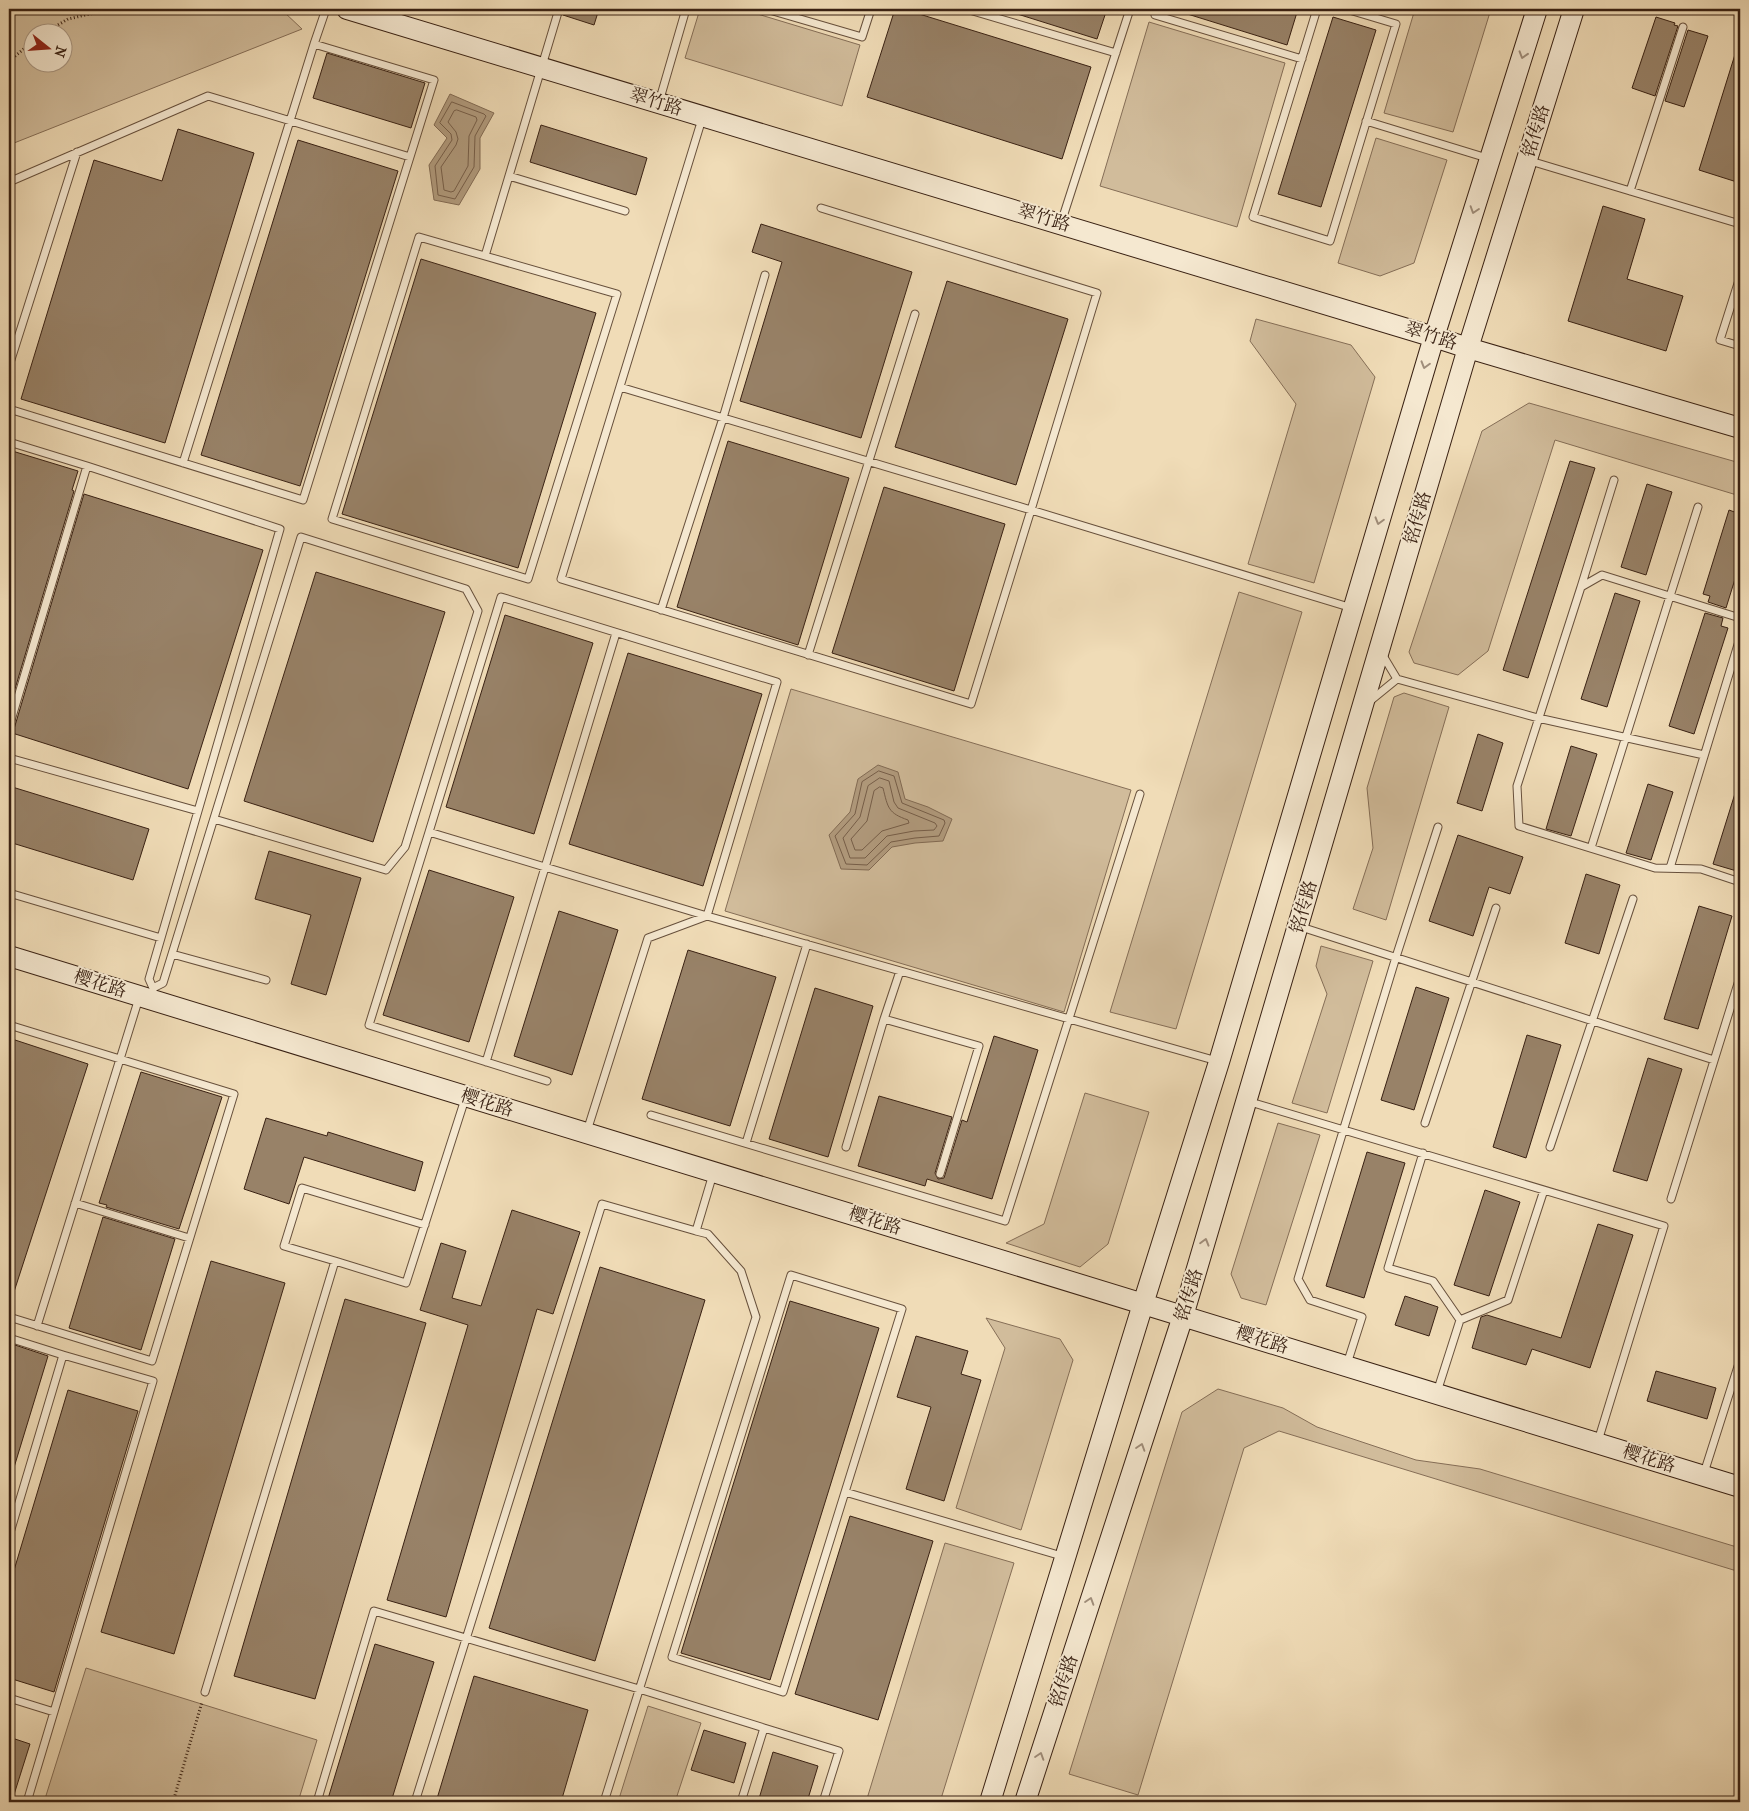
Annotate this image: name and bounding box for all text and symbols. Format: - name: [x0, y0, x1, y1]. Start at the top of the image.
- north arrow: [22, 22, 72, 72]
- text: N: [50, 44, 70, 60]
- one-way arrow: [1518, 51, 1528, 59]
- street label: 翠竹路: [627, 84, 685, 120]
- street label: 铭传路: [1518, 102, 1554, 160]
- street label: 翠竹路: [1015, 200, 1073, 236]
- one-way arrow: [1469, 206, 1479, 214]
- street label: 翠竹路: [1402, 318, 1460, 354]
- one-way arrow: [1421, 361, 1431, 369]
- street label: 铭传路: [1400, 489, 1436, 547]
- one-way arrow: [1375, 517, 1385, 525]
- street label: 铭传路: [1286, 878, 1322, 936]
- street label: 樱花路: [71, 966, 129, 1002]
- street label: 樱花路: [458, 1085, 516, 1121]
- street label: 樱花路: [846, 1203, 904, 1239]
- one-way arrow: [1200, 1238, 1210, 1247]
- street label: 铭传路: [1171, 1266, 1207, 1324]
- street label: 樱花路: [1233, 1322, 1291, 1358]
- street label: 樱花路: [1620, 1441, 1678, 1477]
- one-way arrow: [1135, 1443, 1145, 1452]
- one-way arrow: [1085, 1598, 1095, 1606]
- street label: 铭传路: [1046, 1652, 1082, 1710]
- one-way arrow: [1034, 1752, 1044, 1761]

